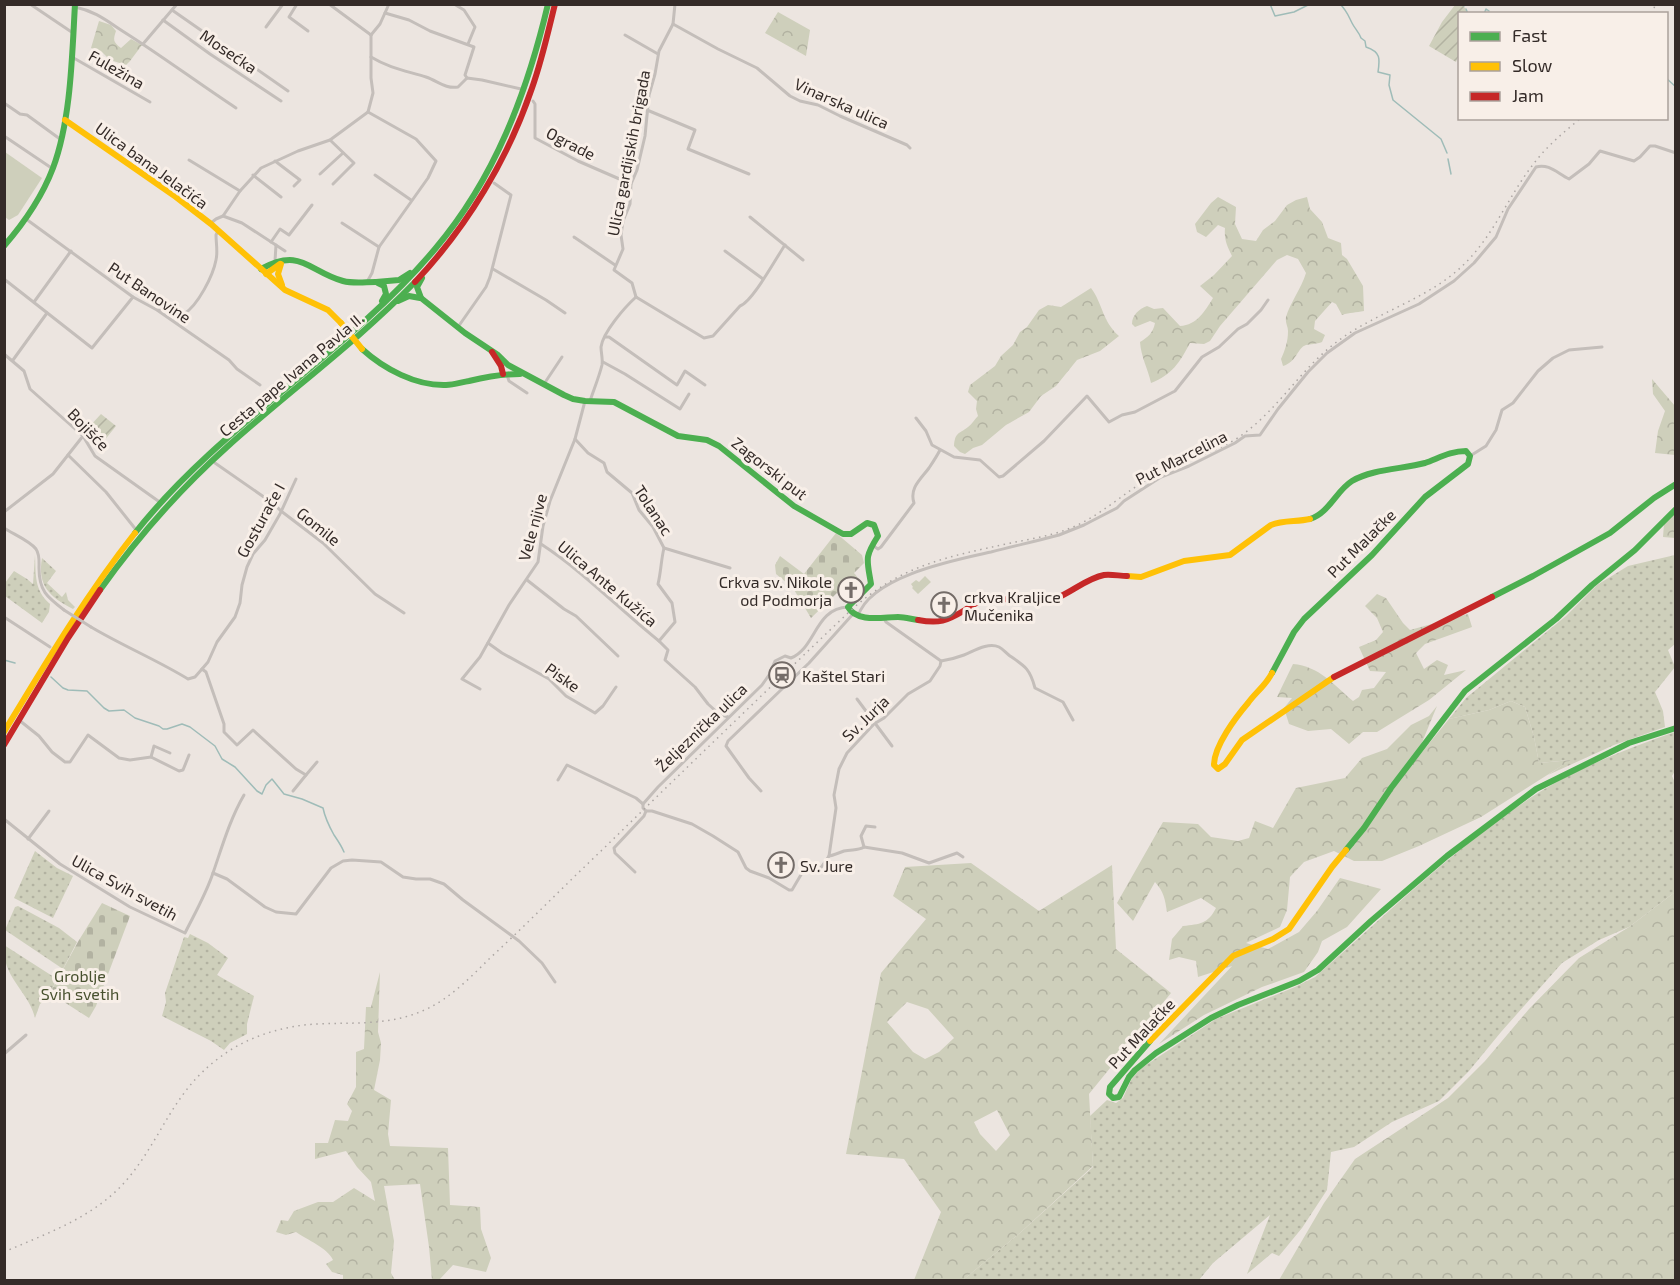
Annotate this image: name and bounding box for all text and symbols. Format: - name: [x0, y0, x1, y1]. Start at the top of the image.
- legend: [1458, 12, 1668, 120]
- text: Fast: [1512, 24, 1547, 46]
- street label: Mosećka: [197, 25, 261, 77]
- street label: Fuležina: [86, 46, 148, 92]
- text: Slow: [1512, 54, 1553, 76]
- street label: Ulica gardijskih brigada: [603, 68, 654, 238]
- street label: Vinarska ulica: [792, 74, 892, 132]
- text: Jam: [1512, 84, 1544, 106]
- street label: Ulica bana Jelačića: [92, 118, 212, 212]
- street label: Ograde: [543, 123, 599, 163]
- street label: Put Banovine: [105, 257, 195, 327]
- street label: Cesta pape Ivana Pavla II.: [215, 308, 367, 440]
- street label: Bojišće: [64, 404, 114, 455]
- street label: Put Marcelina: [1132, 426, 1230, 488]
- street label: Zagorski put: [728, 433, 812, 503]
- street label: Gosturače I: [232, 480, 288, 560]
- street label: Tolanac: [631, 481, 677, 539]
- street label: Vele njive: [514, 491, 551, 563]
- street label: Gomile: [293, 503, 345, 549]
- street label: Put Malačke: [1323, 505, 1399, 581]
- street label: Ulica Ante Kužića: [554, 536, 662, 630]
- place label: Crkva sv. Nikole od Podmorja: [719, 572, 832, 610]
- church icon: Crkva sv. Nikole od Podmorja: [836, 575, 866, 605]
- place label: crkva Kraljice Mučenika: [964, 587, 1061, 624]
- church icon: crkva Kraljice Mučenika: [929, 590, 959, 620]
- street label: Piske: [542, 658, 584, 696]
- station icon: Kaštel Stari: [767, 660, 797, 690]
- place label: Kaštel Stari: [802, 666, 885, 685]
- street label: Željeznička ulica: [652, 679, 751, 776]
- street label: Sv. Jurja: [838, 691, 893, 746]
- street label: Ulica Svih svetih: [69, 850, 181, 924]
- church icon: Sv. Jure: [766, 850, 796, 880]
- place label: Sv. Jure: [800, 856, 853, 875]
- park label: Groblje Svih svetih: [41, 966, 119, 1003]
- street label: Put Malačke: [1104, 994, 1178, 1072]

